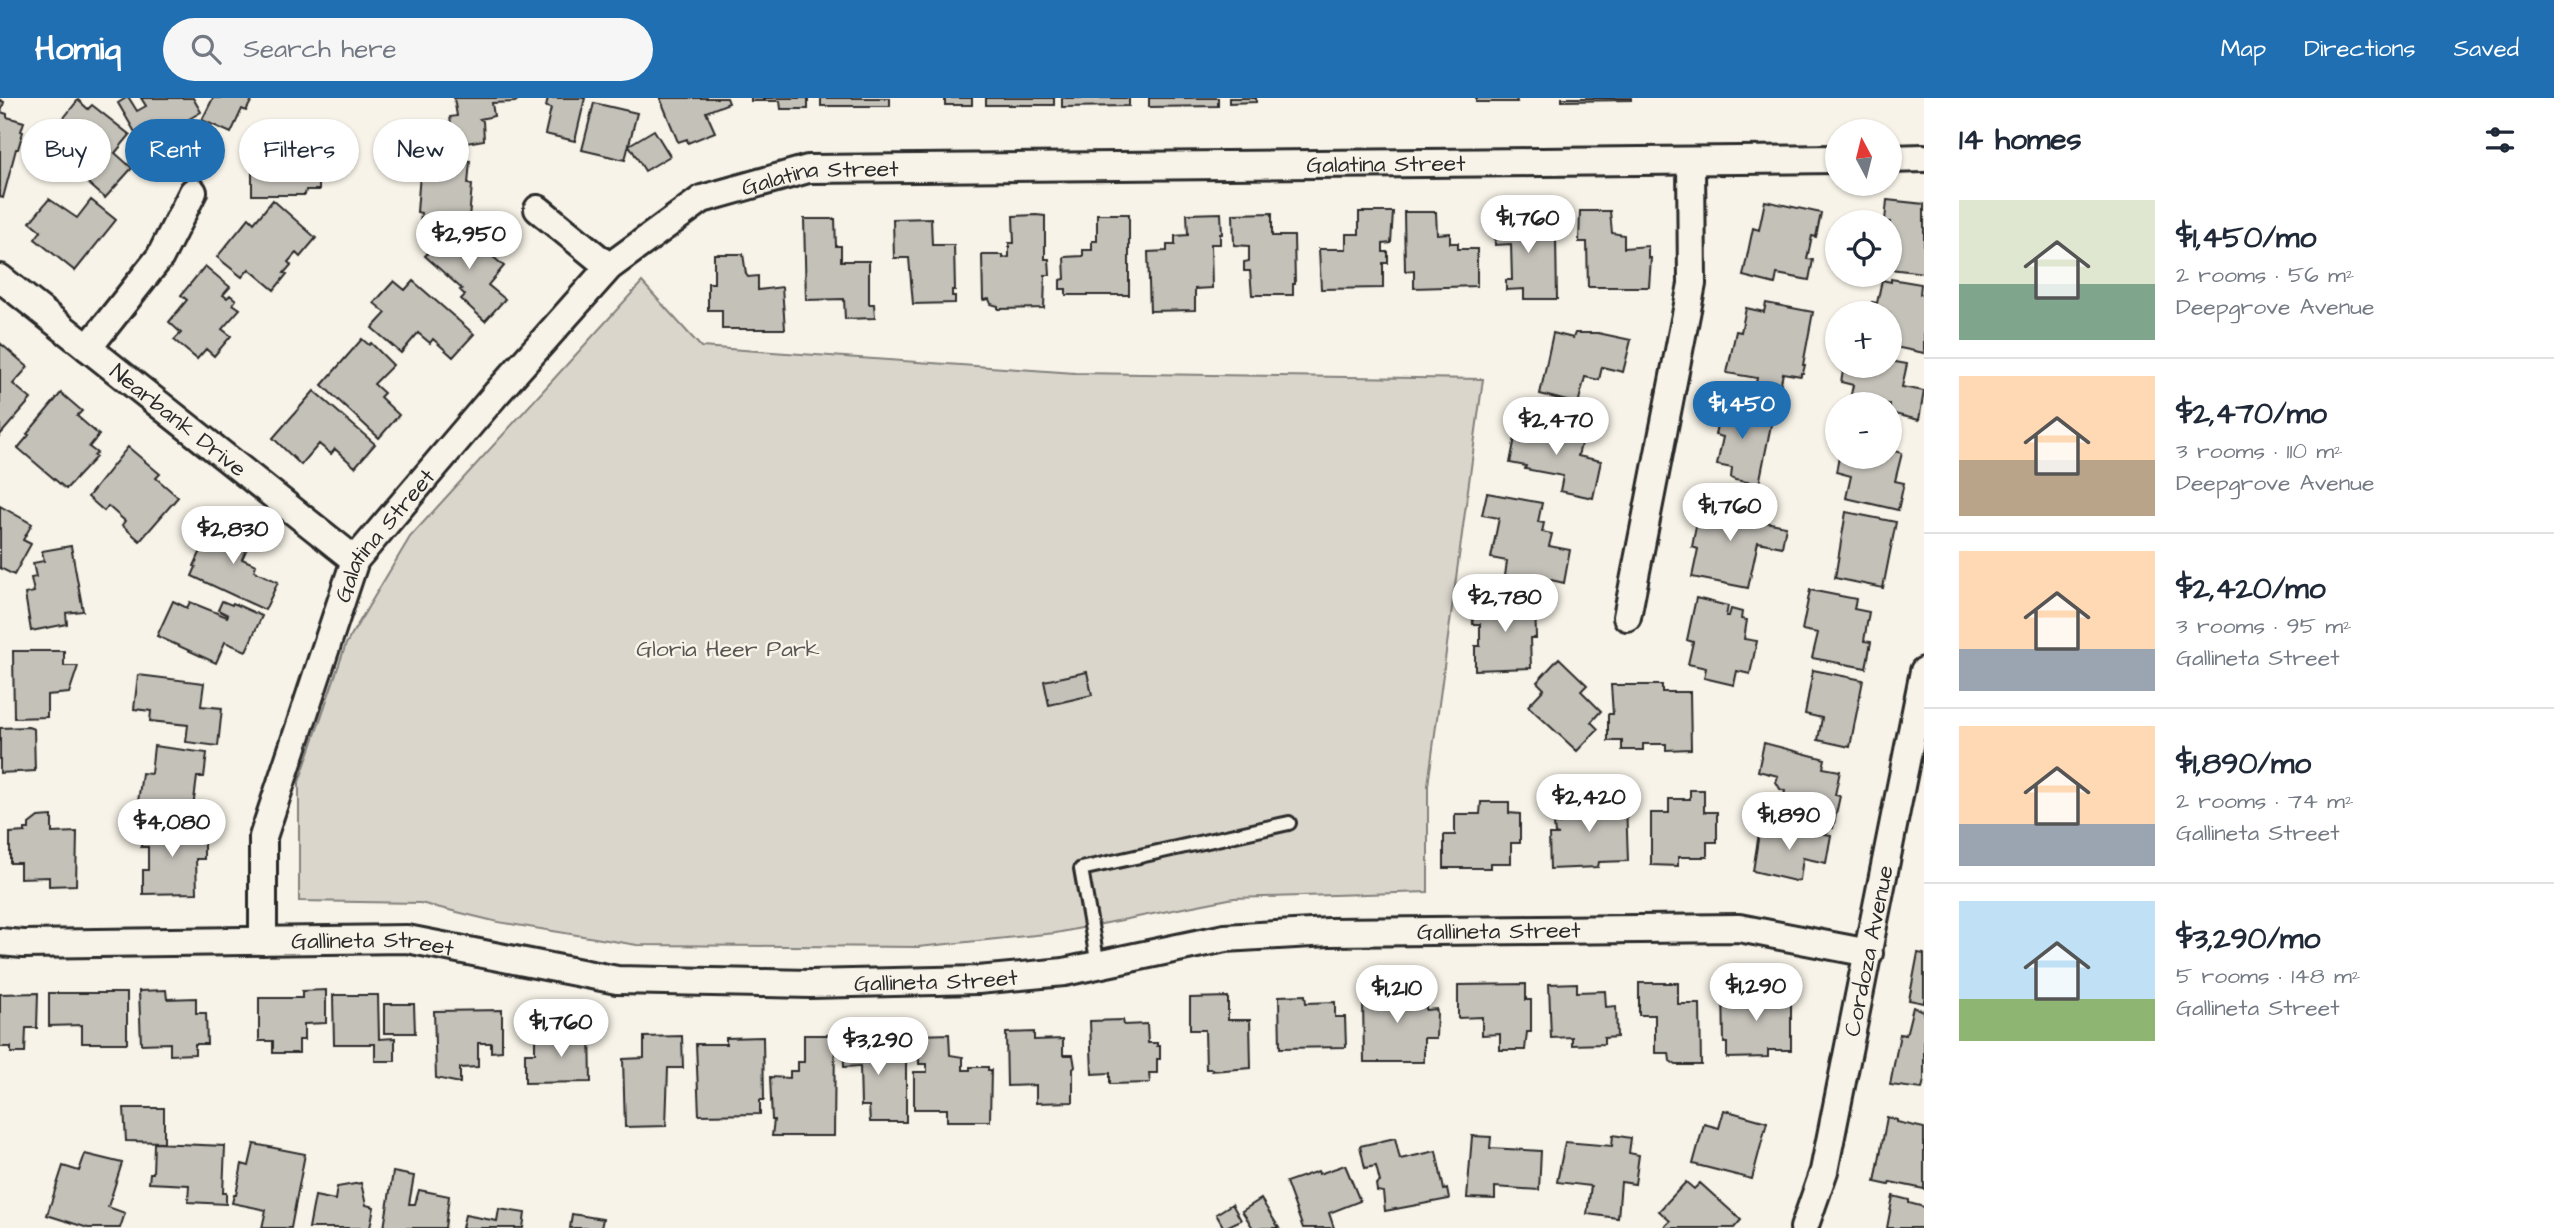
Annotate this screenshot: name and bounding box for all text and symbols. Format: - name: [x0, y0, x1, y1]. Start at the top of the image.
- search box: [163, 18, 653, 81]
- text: Homiq: [35, 26, 121, 72]
- icon: search: [187, 30, 225, 68]
- text: Search here: [243, 31, 397, 67]
- text: Map: [2221, 32, 2266, 66]
- text: Directions: [2304, 32, 2416, 66]
- text: Saved: [2454, 32, 2519, 66]
- chip: Buy: [21, 119, 111, 182]
- chip: Rent: [125, 119, 225, 182]
- chip: Filters: [239, 119, 359, 182]
- chip: New: [373, 119, 469, 182]
- north arrow: [1825, 119, 1902, 196]
- map controls: [1825, 119, 1902, 469]
- text: 14 homes: [1959, 119, 2082, 161]
- icon: filters: [2481, 121, 2519, 159]
- street label: Galatina Street: [1306, 148, 1466, 181]
- street label: Galatina Street: [738, 153, 899, 204]
- pin: $1,760: [1471, 195, 1585, 255]
- text: $1,760: [1497, 202, 1559, 234]
- button: locate: [1825, 210, 1902, 287]
- pin: $2,950: [412, 212, 526, 271]
- text: $1,450/mo: [2176, 217, 2316, 259]
- text: $2,950: [432, 218, 506, 250]
- icon: home: [2015, 228, 2099, 312]
- text: 2 rooms · 56 m²: [2176, 259, 2354, 291]
- text: Deepgrove Avenue: [2176, 291, 2374, 323]
- button: +: [1825, 301, 1902, 378]
- street label: Nearbank Drive: [103, 356, 253, 485]
- pin: $1,450: [1685, 382, 1799, 441]
- text: $1,450: [1709, 388, 1775, 420]
- button: −: [1825, 392, 1902, 469]
- text: $2,470/mo: [2176, 393, 2327, 435]
- pin: $2,470: [1499, 398, 1613, 457]
- text: $2,470: [1519, 404, 1593, 436]
- icon: home: [2015, 404, 2099, 488]
- text: 3 rooms · 110 m²: [2176, 435, 2343, 467]
- street label: Galatina Street: [327, 462, 443, 607]
- text: Deepgrove Avenue: [2176, 467, 2374, 499]
- pin: $1,760: [1673, 484, 1787, 543]
- text: $1,760: [1699, 490, 1761, 522]
- pin: $2,830: [176, 506, 290, 566]
- text: $2,830: [197, 513, 269, 545]
- text: $2,420/mo: [2176, 568, 2326, 610]
- pin: $2,780: [1448, 574, 1562, 634]
- icon: home: [2015, 579, 2099, 663]
- text: $2,780: [1468, 581, 1542, 613]
- text: 3 rooms · 95 m²: [2176, 610, 2352, 642]
- park label: Gloria Heer Park: [636, 633, 820, 665]
- text: Gallineta Street: [2176, 642, 2339, 674]
- text: $1,890/mo: [2176, 743, 2311, 785]
- icon: home: [2015, 754, 2099, 838]
- pin: $2,420: [1532, 774, 1646, 834]
- text: $2,420: [1552, 781, 1626, 813]
- text: 2 rooms · 74 m²: [2176, 785, 2354, 817]
- pin: $1,890: [1732, 792, 1846, 852]
- text: $1,890: [1758, 799, 1820, 831]
- pin: $4,080: [115, 800, 229, 859]
- text: $4,080: [134, 806, 210, 838]
- text: Gallineta Street: [2176, 817, 2339, 849]
- street label: Cordoza Avenue: [1836, 863, 1902, 1039]
- street label: Gallineta Street: [1417, 915, 1581, 948]
- text: $3,290/mo: [2176, 918, 2320, 960]
- street label: Gallineta Street: [291, 924, 457, 965]
- icon: home: [2015, 929, 2099, 1013]
- text: 5 rooms · 148 m²: [2176, 960, 2360, 992]
- street label: Gallineta Street: [854, 961, 1020, 1000]
- pin: $1,290: [1699, 964, 1813, 1023]
- pin: $1,210: [1340, 965, 1454, 1025]
- text: $1,290: [1726, 970, 1786, 1002]
- text: $1,210: [1372, 972, 1422, 1004]
- text: Gallineta Street: [2176, 992, 2339, 1024]
- pin: $1,760: [504, 1000, 618, 1059]
- text: $1,760: [530, 1006, 592, 1038]
- pin: $3,290: [821, 1018, 935, 1077]
- text: $3,290: [843, 1024, 913, 1056]

